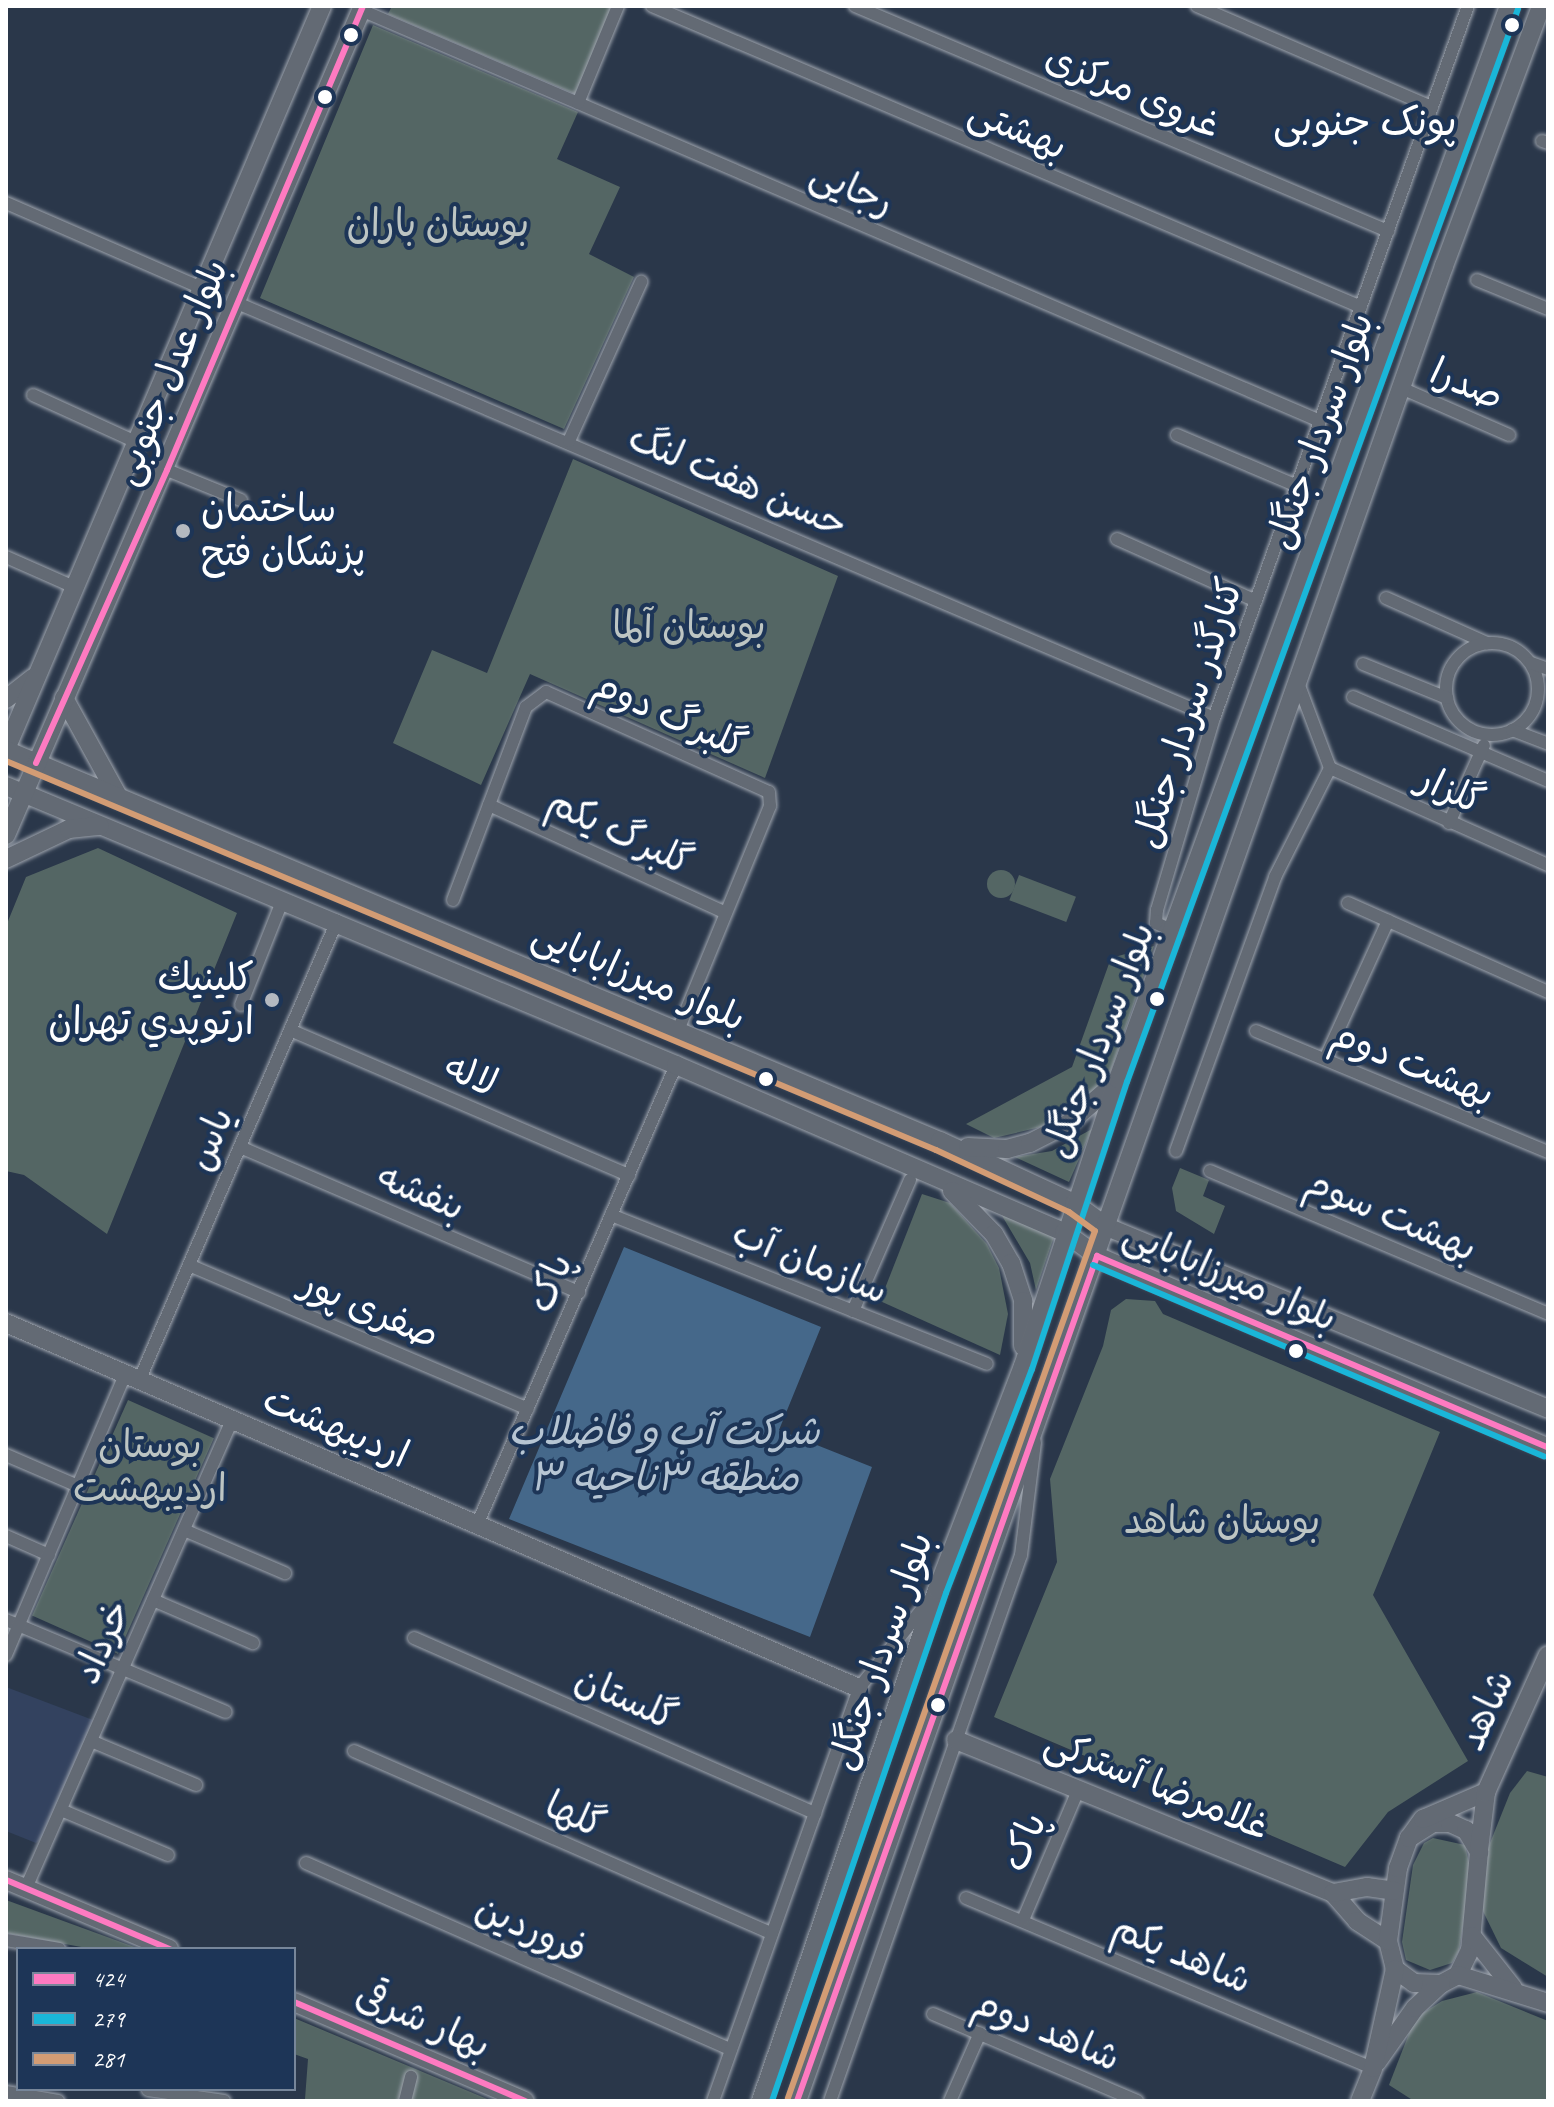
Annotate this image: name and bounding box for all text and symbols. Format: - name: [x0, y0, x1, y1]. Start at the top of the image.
- unlabelled marker: [1504, 17, 1520, 33]
- unlabelled marker: [343, 27, 359, 43]
- street label: غروی مرکزی: [1039, 34, 1227, 148]
- street label: بهشتی: [962, 88, 1074, 170]
- unlabelled marker: [317, 89, 333, 105]
- district label: پونک جنوبی: [1273, 98, 1457, 146]
- street label: رجایی: [804, 150, 900, 226]
- park label: بوستان باران: [347, 201, 529, 247]
- street label: بلوار عدل جنوبی: [102, 252, 238, 492]
- street label: بلوار سردار جنگل: [1256, 307, 1384, 555]
- street label: صدرا: [1423, 348, 1511, 420]
- street label: حسن هفت لنگ: [622, 414, 854, 548]
- place label: ساختمان پزشکان فتح: [201, 486, 366, 576]
- marker: ساختمان پزشکان فتح: [172, 520, 194, 542]
- street label: کنارگذر سردار جنگل: [1123, 572, 1253, 854]
- park label: بوستان آلما: [612, 603, 766, 649]
- street label: گلبرگ دوم: [586, 661, 754, 769]
- street label: گلزار: [1411, 755, 1491, 825]
- street label: گلبرگ یکم: [540, 779, 700, 885]
- street label: بلوار میرزابابایی: [526, 911, 752, 1041]
- street label: بلوار سردار جنگل: [1033, 916, 1165, 1164]
- place label: كلينيك ارتوپدي تهران: [48, 955, 254, 1044]
- marker: كلينيك ارتوپدي تهران: [261, 989, 283, 1011]
- unlabelled marker: [1149, 991, 1165, 1007]
- street label: بهشت دوم: [1325, 1011, 1501, 1117]
- street label: لاله: [438, 1044, 504, 1106]
- unlabelled marker: [758, 1071, 774, 1087]
- street label: یاس: [176, 1101, 244, 1177]
- street label: بنفشه: [370, 1153, 472, 1231]
- street label: بهشت سوم: [1299, 1159, 1483, 1271]
- street label: سازمان آب: [726, 1210, 894, 1314]
- street label: بلوار میرزابابایی: [1117, 1211, 1343, 1341]
- street label: پاک: [517, 1247, 583, 1319]
- street label: صفری پور: [294, 1260, 446, 1358]
- unlabelled marker: [1288, 1343, 1304, 1359]
- street label: اردیبهشت: [256, 1376, 416, 1478]
- water label: شرکت آب و فاضلاب منطقه ۳ناحیه ۳: [508, 1407, 820, 1501]
- park label: بوستان اردیبهشت: [73, 1422, 227, 1512]
- park label: بوستان شاهد: [1124, 1498, 1320, 1544]
- street label: بلوار سردار جنگل: [819, 1526, 943, 1776]
- street label: خرداد: [63, 1593, 141, 1691]
- street label: گلستان: [568, 1656, 684, 1740]
- street label: شاهد: [1448, 1663, 1524, 1757]
- unlabelled marker: [930, 1697, 946, 1713]
- street label: غلامرضا آسترکی: [1038, 1718, 1276, 1850]
- street label: گلها: [538, 1782, 612, 1848]
- street label: پاک: [991, 1806, 1057, 1878]
- street label: فروردین: [469, 1885, 593, 1973]
- street label: شاهد یکم: [1106, 1904, 1258, 2004]
- legend: [16, 1947, 296, 2091]
- text: 424: [92, 1964, 124, 1994]
- street label: بهار شرقی: [349, 1971, 497, 2069]
- street label: شاهد دوم: [967, 1979, 1127, 2081]
- text: 279: [92, 2004, 124, 2034]
- text: 281: [92, 2044, 124, 2074]

